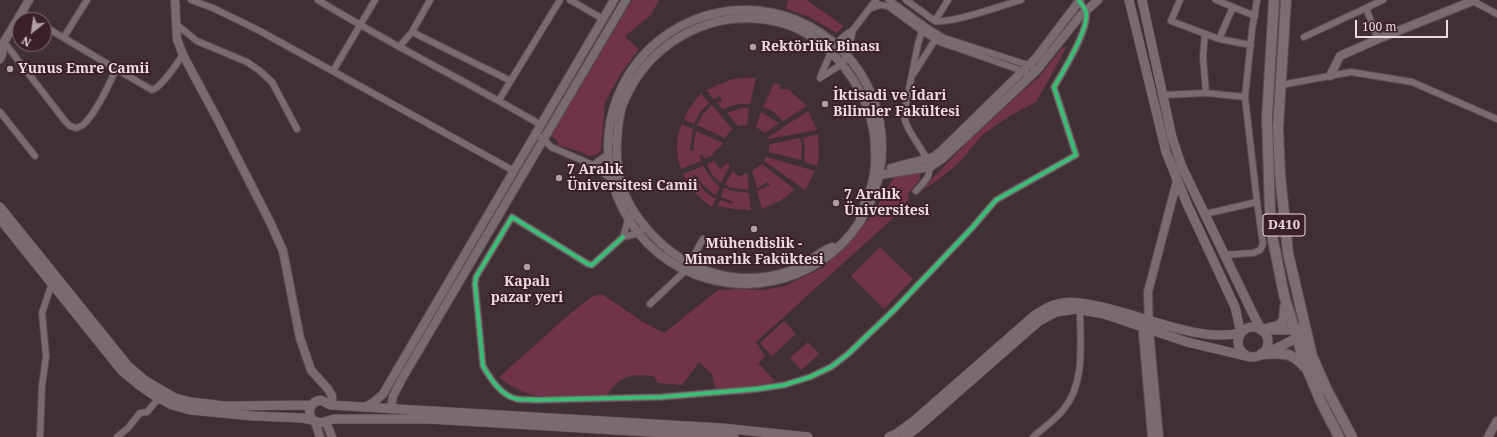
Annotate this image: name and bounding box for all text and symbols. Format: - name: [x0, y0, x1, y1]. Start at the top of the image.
- north arrow: [12, 12, 52, 52]
- scale bar: [1357, 12, 1450, 38]
- text: 100 m: [1362, 18, 1397, 35]
- text: N: [19, 33, 34, 51]
- place label: Rektörlük Binası: [761, 39, 880, 55]
- marker: Rektörlük Binası: [748, 42, 758, 52]
- place label: Yunus Emre Camii: [18, 61, 149, 77]
- marker: Yunus Emre Camii: [5, 64, 15, 74]
- place label: İktisadi ve İdari Bilimler Fakültesi: [833, 88, 960, 120]
- marker: İktisadi ve İdari Bilimler Fakültesi: [820, 99, 830, 109]
- place label: 7 Aralık Üniversitesi Camii: [567, 162, 698, 194]
- marker: 7 Aralık Üniversitesi Camii: [554, 173, 564, 183]
- place label: 7 Aralık Üniversitesi: [844, 187, 930, 220]
- marker: 7 Aralık Üniversitesi: [831, 198, 841, 208]
- road number: D410: [1263, 214, 1305, 236]
- marker: Mühendislik - Mimarlık Faküktesi: [749, 224, 759, 234]
- place label: Mühendislik - Mimarlık Faküktesi: [684, 236, 824, 268]
- marker: Kapalı pazar yeri: [522, 262, 532, 272]
- place label: Kapalı pazar yeri: [491, 274, 563, 306]

